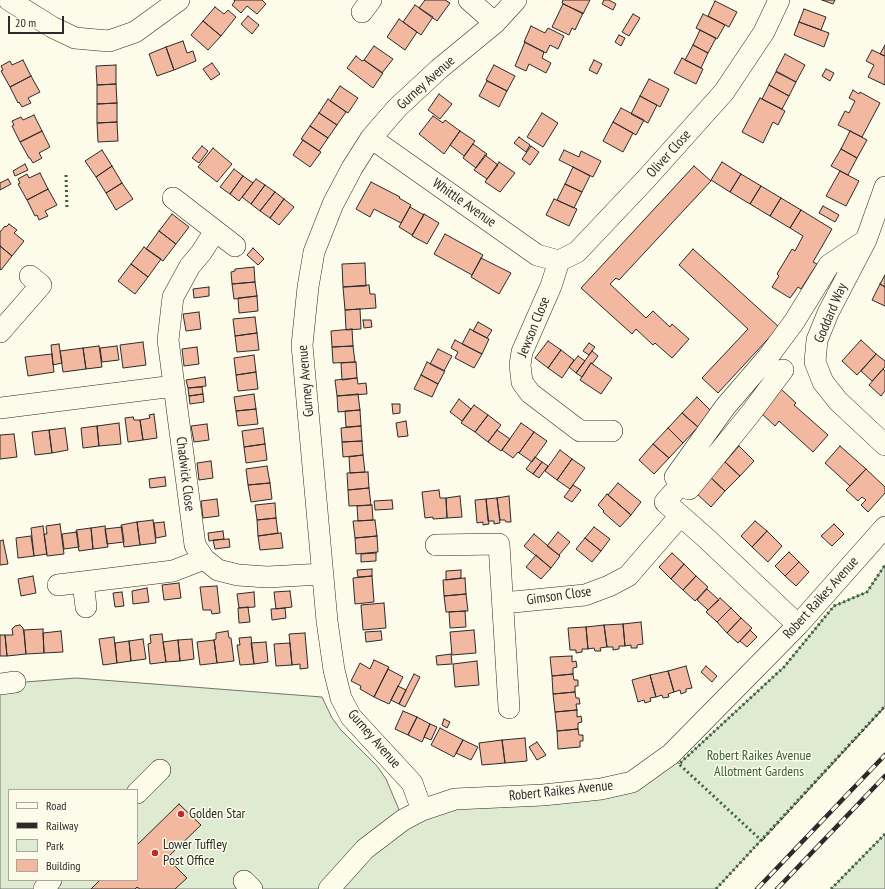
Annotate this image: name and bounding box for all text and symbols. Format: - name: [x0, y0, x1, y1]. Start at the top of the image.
- scale bar: [10, 8, 66, 34]
- text: 20 m: [15, 15, 36, 30]
- street label: Gurney Avenue: [394, 53, 458, 113]
- street label: Oliver Close: [643, 127, 695, 181]
- street label: Whittle Avenue: [429, 175, 499, 231]
- street label: Goddard Way: [811, 281, 851, 345]
- street label: Jewson Close: [514, 294, 554, 360]
- street label: Gurney Avenue: [294, 344, 318, 418]
- street label: Chadwick Close: [172, 436, 198, 512]
- street label: Robert Raikes Avenue: [780, 554, 862, 642]
- street label: Gimson Close: [526, 583, 592, 609]
- street label: Gurney Avenue: [344, 706, 404, 772]
- park label: Robert Raikes Avenue Allotment Gardens: [707, 748, 811, 780]
- street label: Robert Raikes Avenue: [508, 777, 614, 805]
- legend: [8, 789, 138, 881]
- text: Road: [46, 798, 66, 813]
- place label: Golden Star: [189, 806, 245, 822]
- marker: Golden Star: [176, 809, 186, 819]
- text: Railway: [46, 818, 78, 833]
- place label: Lower Tuffley Post Office: [163, 837, 227, 870]
- text: Park: [46, 838, 64, 853]
- marker: Lower Tuffley Post Office: [150, 848, 160, 858]
- text: Building: [46, 858, 81, 873]

